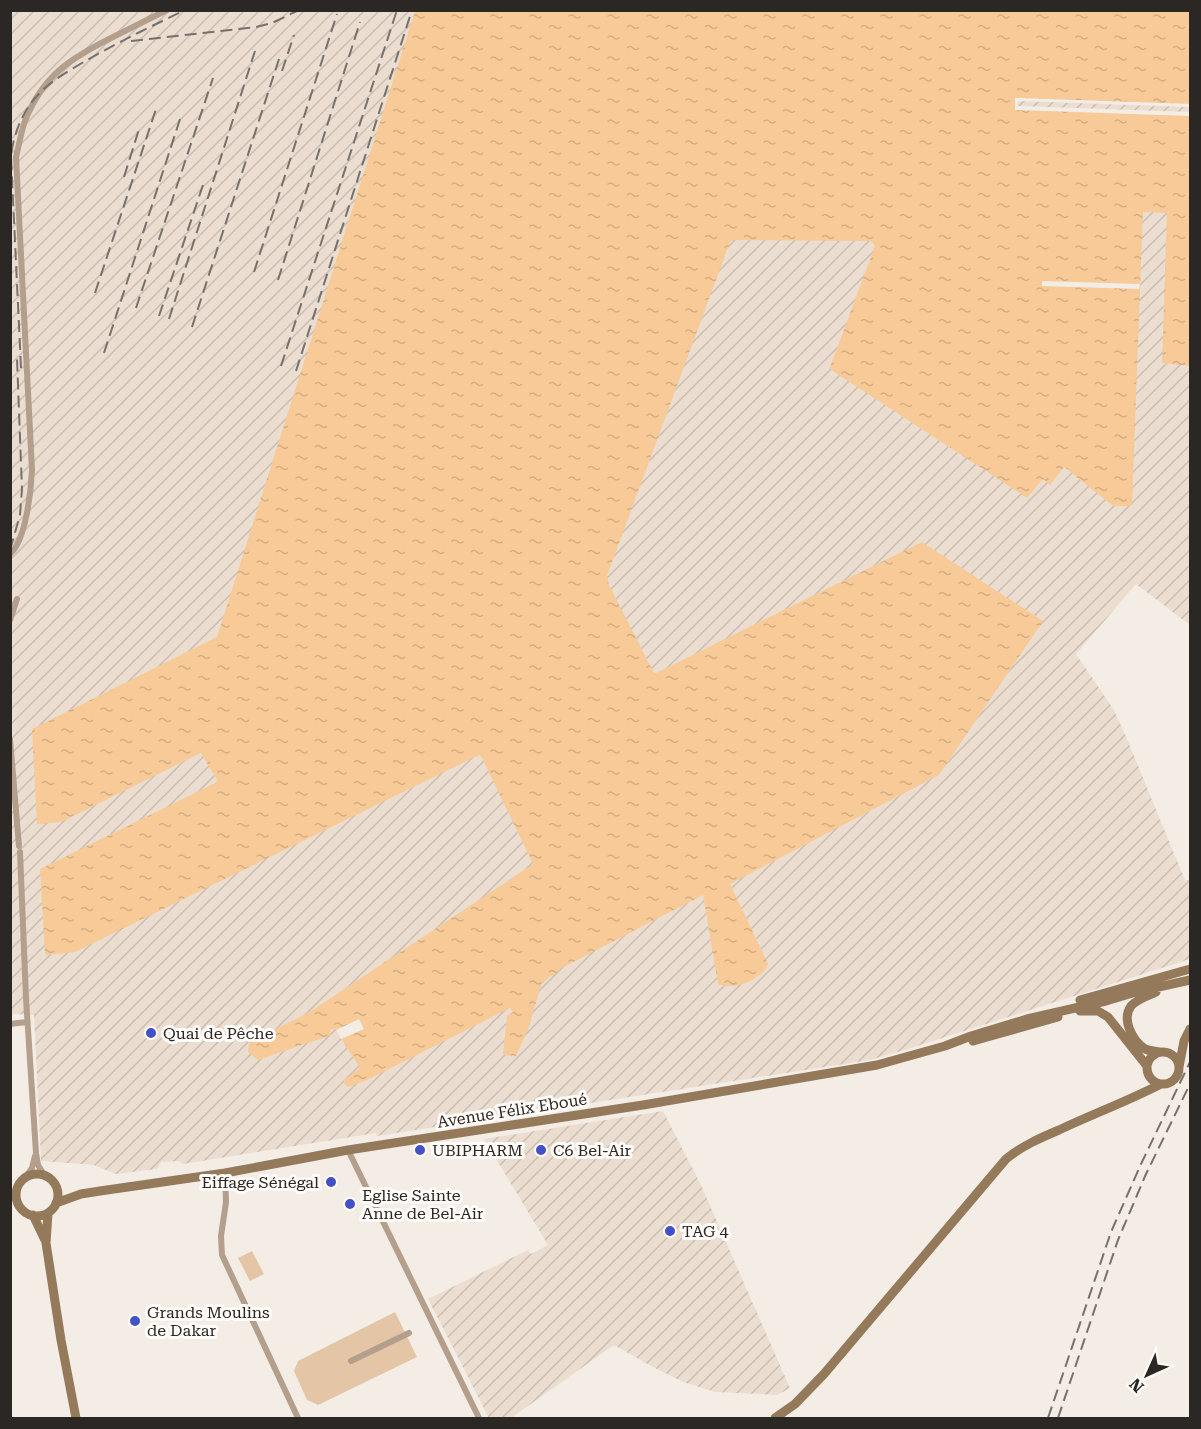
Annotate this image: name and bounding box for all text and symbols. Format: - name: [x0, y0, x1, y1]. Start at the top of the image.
- place label: Quai de Pêche: [163, 1024, 274, 1043]
- marker: Quai de Pêche: [144, 1026, 158, 1040]
- street label: Avenue Félix Eboué: [436, 1089, 589, 1132]
- place label: UBIPHARM: [432, 1141, 523, 1160]
- place label: C6 Bel-Air: [553, 1141, 632, 1160]
- marker: UBIPHARM: [413, 1143, 427, 1157]
- marker: C6 Bel-Air: [534, 1143, 548, 1157]
- place label: Eiffage Sénégal: [202, 1173, 319, 1192]
- marker: Eiffage Sénégal: [324, 1175, 338, 1189]
- place label: Eglise Sainte Anne de Bel-Air: [362, 1186, 484, 1223]
- marker: Eglise Sainte Anne de Bel-Air: [343, 1197, 357, 1211]
- place label: TAG 4: [682, 1222, 728, 1241]
- marker: TAG 4: [663, 1224, 677, 1238]
- place label: Grands Moulins de Dakar: [147, 1303, 270, 1340]
- marker: Grands Moulins de Dakar: [128, 1314, 142, 1328]
- north arrow: [1117, 1345, 1177, 1405]
- text: N: [1126, 1374, 1148, 1396]

